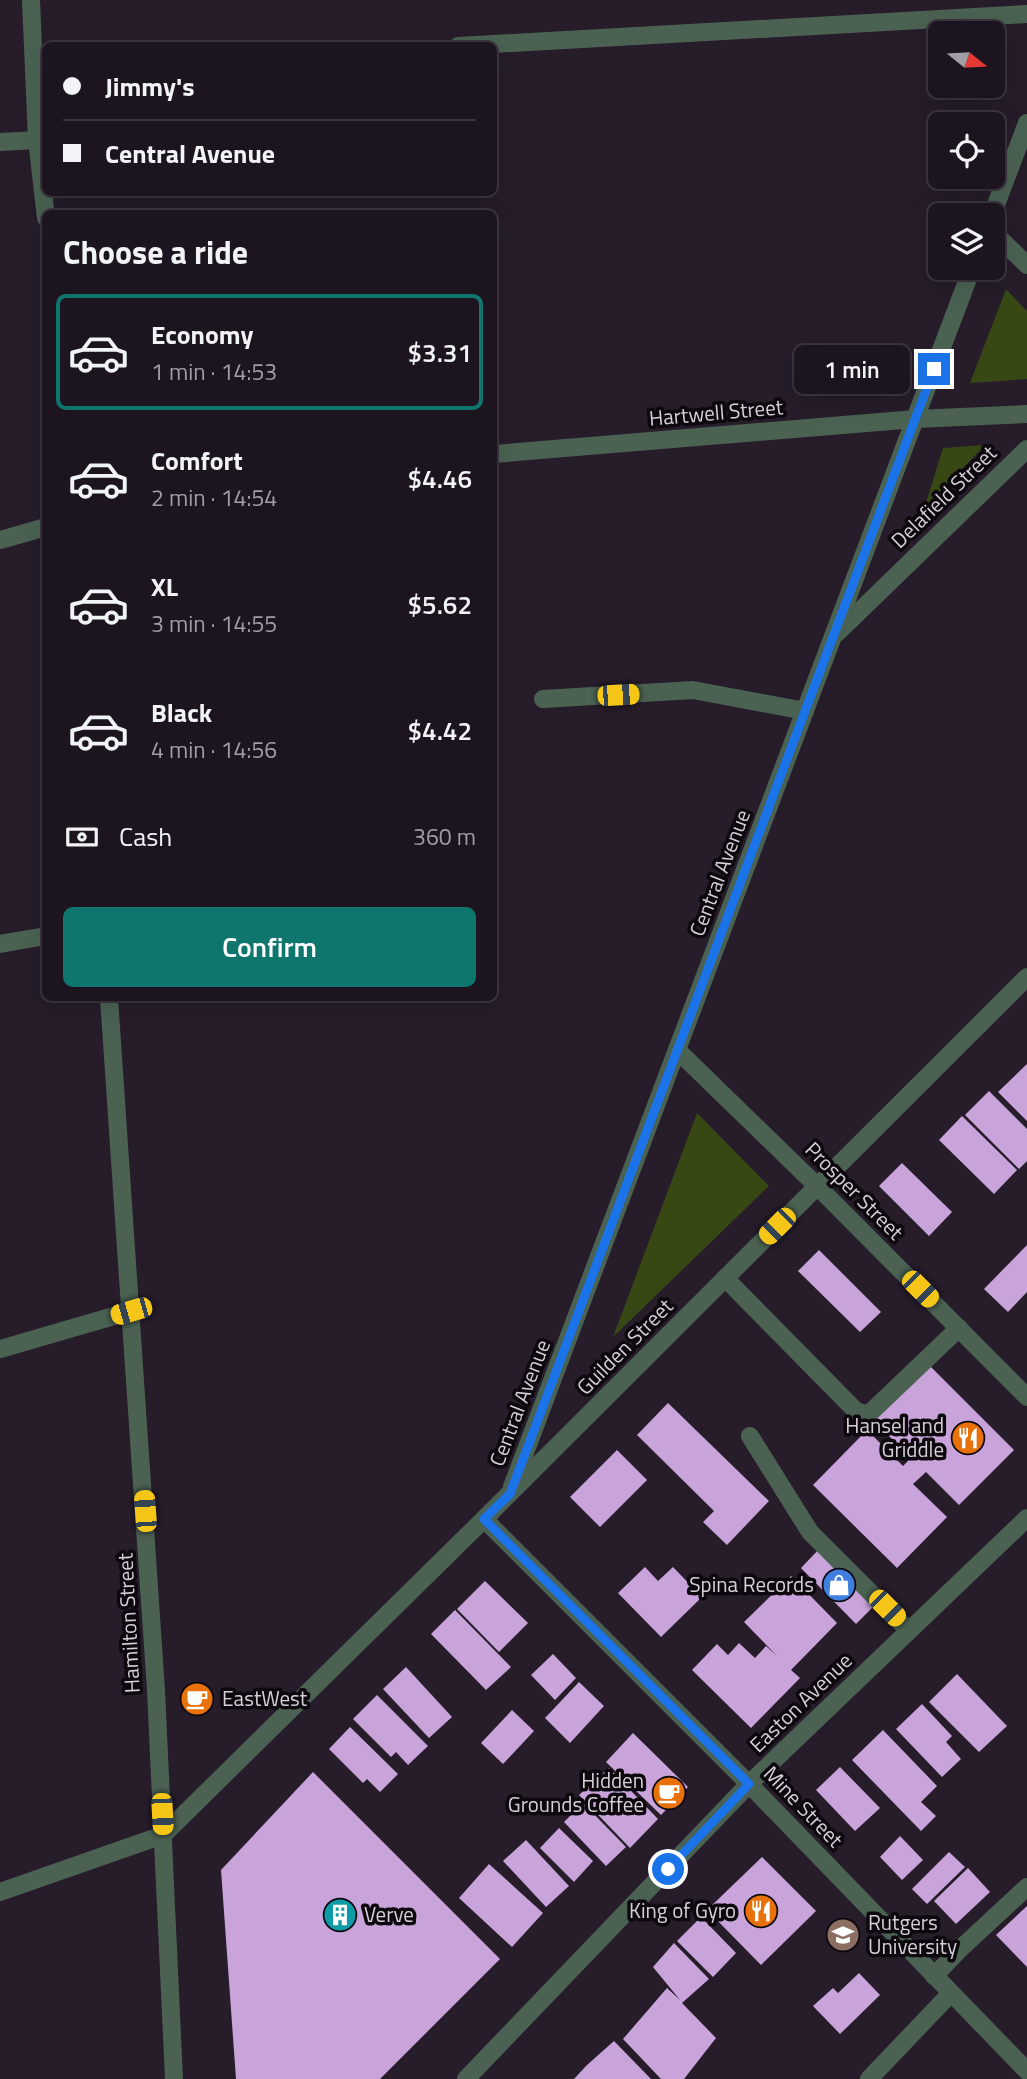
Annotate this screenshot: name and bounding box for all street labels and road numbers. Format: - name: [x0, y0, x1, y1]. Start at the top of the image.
- street label: Hartwell Street: [648, 390, 785, 434]
- street label: Delafield Street: [883, 437, 1004, 555]
- street label: Central Avenue: [680, 805, 758, 941]
- street label: Prosper Street: [798, 1134, 912, 1247]
- street label: Guilden Street: [569, 1290, 680, 1402]
- street label: Central Avenue: [480, 1335, 558, 1471]
- street label: Hamilton Street: [108, 1552, 148, 1694]
- street label: Easton Avenue: [742, 1645, 859, 1760]
- street label: Mine Street: [756, 1758, 851, 1855]

